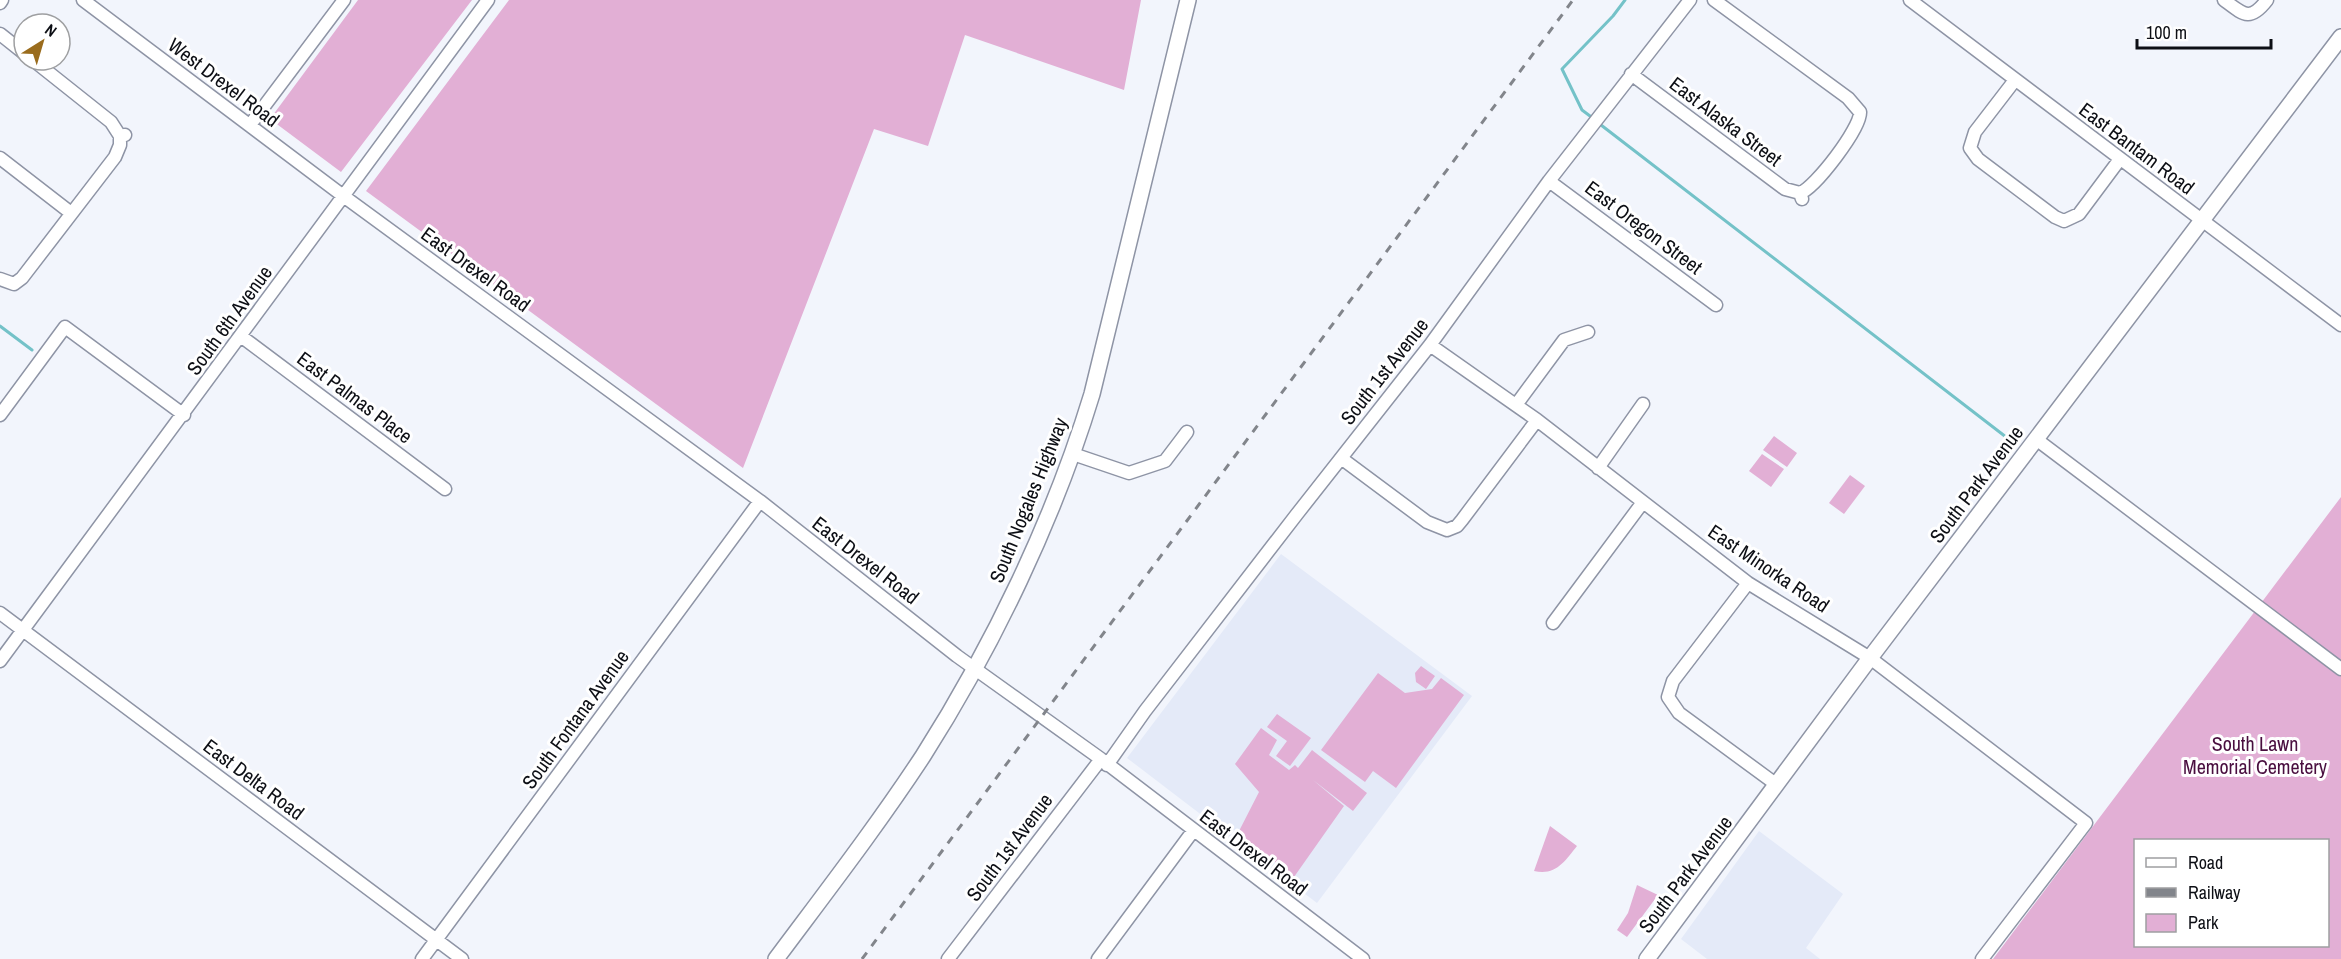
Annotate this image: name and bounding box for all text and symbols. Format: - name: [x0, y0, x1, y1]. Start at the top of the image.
- north arrow: [12, 12, 72, 72]
- scale bar: [2137, 12, 2270, 50]
- text: N: [41, 18, 61, 42]
- text: 100 m: [2146, 20, 2187, 45]
- street label: West Drexel Road: [163, 31, 285, 133]
- street label: East Alaska Street: [1664, 70, 1788, 172]
- street label: East Bantam Road: [2074, 96, 2200, 200]
- street label: East Oregon Street: [1580, 174, 1709, 280]
- street label: East Drexel Road: [416, 220, 536, 318]
- street label: South 6th Avenue: [180, 260, 278, 380]
- street label: South 1st Avenue: [1334, 312, 1434, 430]
- street label: East Palmas Place: [292, 345, 418, 449]
- street label: South Nogales Highway: [983, 413, 1074, 587]
- street label: South Park Avenue: [1923, 420, 2029, 548]
- street label: East Drexel Road: [807, 510, 925, 610]
- street label: East Minorka Road: [1703, 518, 1835, 618]
- street label: South Fontana Avenue: [515, 644, 635, 794]
- park label: South Lawn Memorial Cemetery: [2183, 730, 2328, 780]
- street label: East Delta Road: [198, 732, 310, 826]
- street label: South 1st Avenue: [960, 788, 1058, 906]
- street label: East Drexel Road: [1195, 803, 1313, 901]
- street label: South Park Avenue: [1632, 810, 1738, 938]
- legend: [2134, 839, 2329, 947]
- text: Road: [2188, 850, 2223, 875]
- text: Railway: [2188, 880, 2241, 905]
- text: Park: [2188, 910, 2219, 935]

